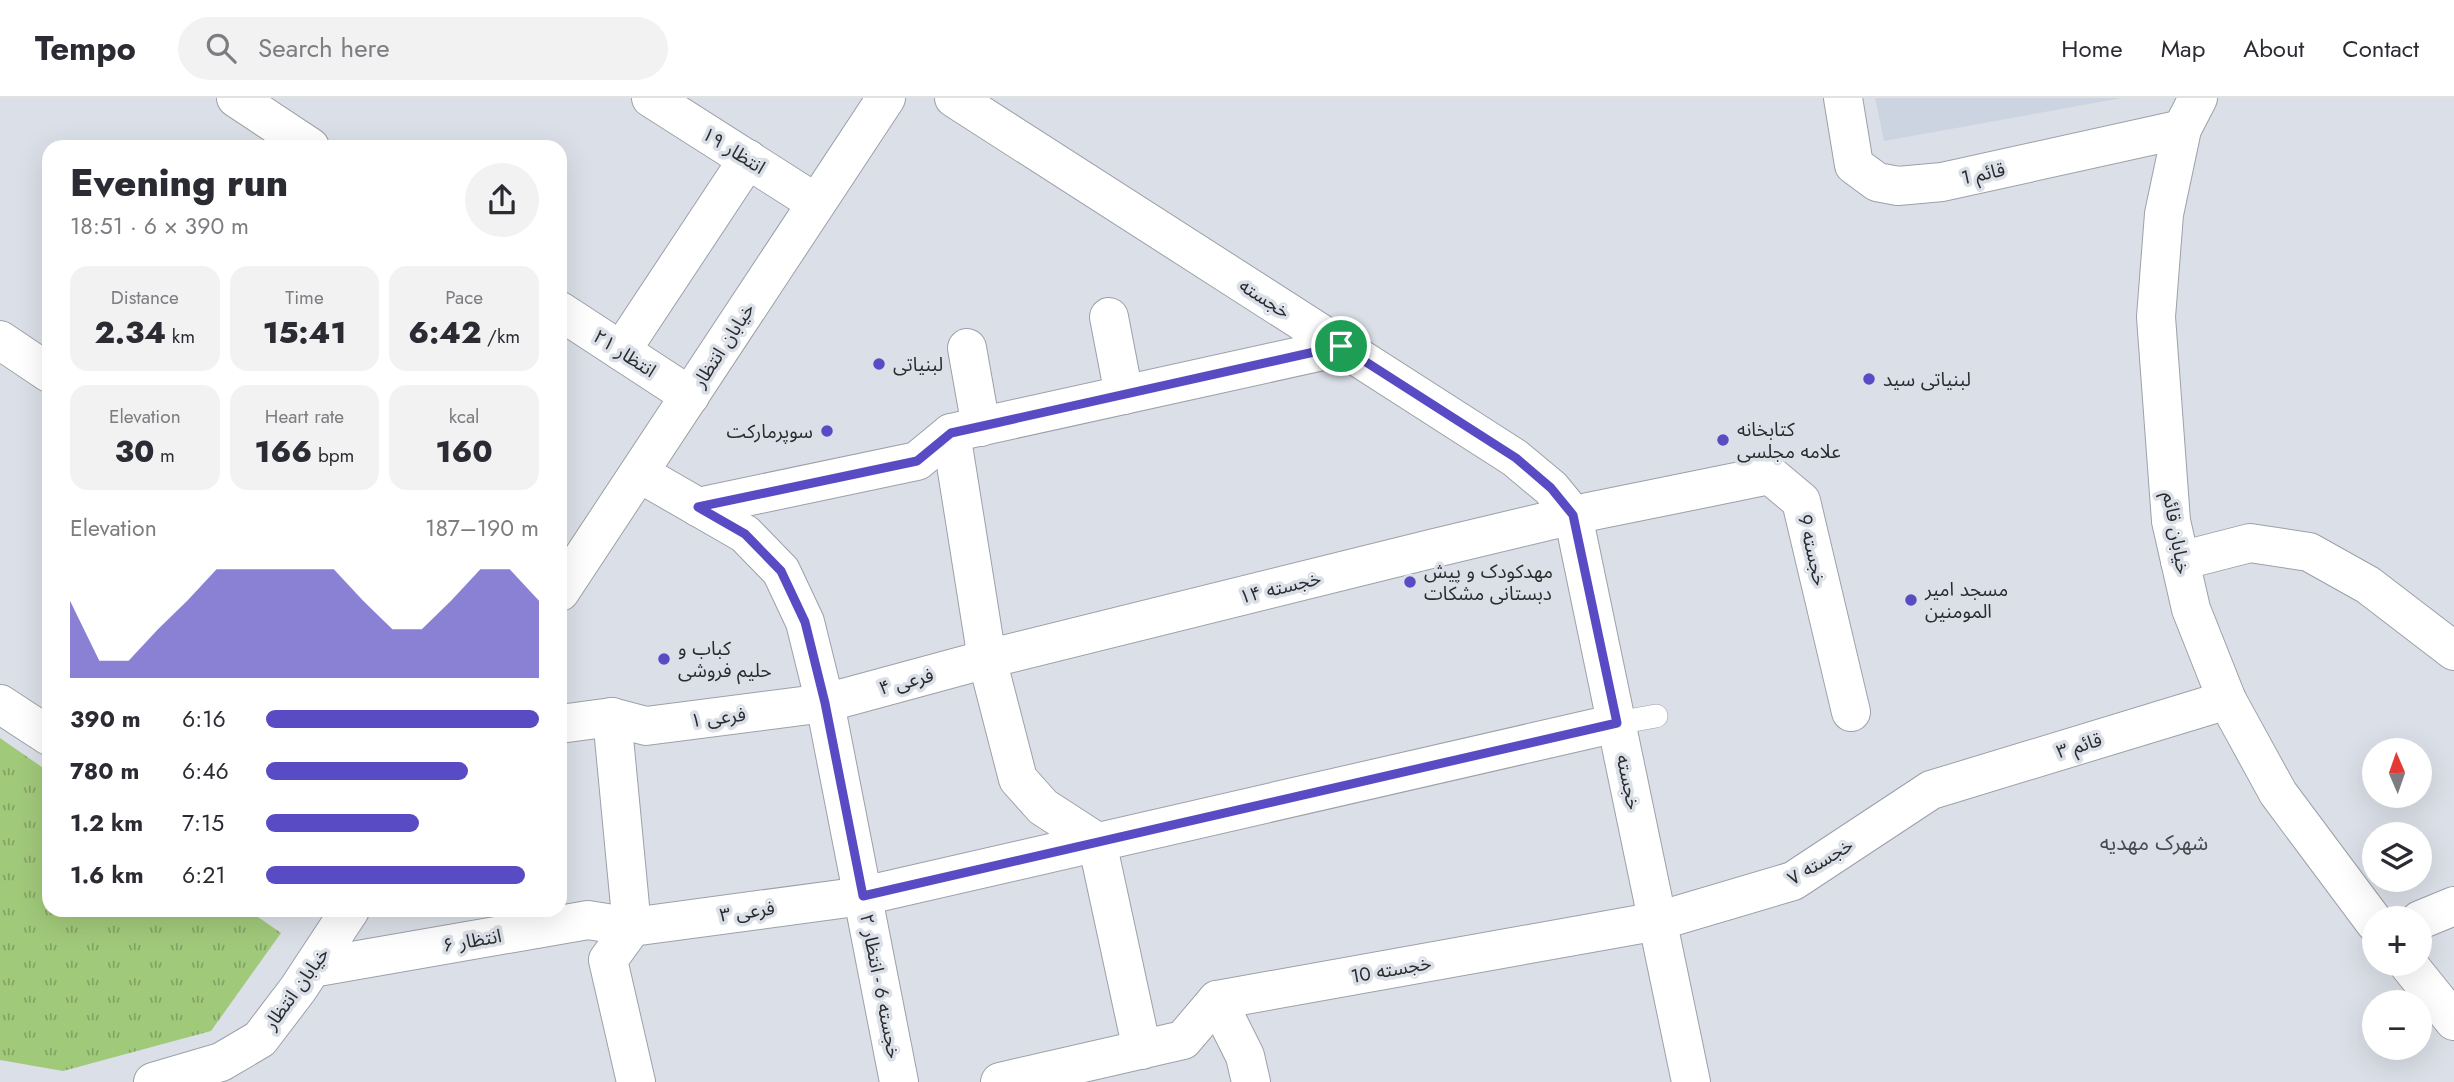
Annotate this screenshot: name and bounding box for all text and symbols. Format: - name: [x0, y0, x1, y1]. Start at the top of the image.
- search box: [178, 17, 668, 80]
- text: Tempo: [35, 25, 136, 72]
- icon: search: [202, 29, 240, 67]
- text: Search here: [258, 29, 390, 67]
- text: Home: [2061, 31, 2123, 66]
- text: Map: [2161, 31, 2205, 66]
- text: About: [2243, 31, 2304, 66]
- text: Contact: [2342, 31, 2419, 66]
- street label: انتظار ۱۹: [697, 120, 771, 180]
- text: Evening run: [70, 155, 288, 210]
- street label: قائم 1: [1959, 156, 2008, 192]
- button: share: [465, 163, 539, 237]
- text: 18:51 · 6 × 390 m: [70, 209, 249, 243]
- street label: خجسته: [1234, 272, 1295, 325]
- text: Distance: [111, 284, 179, 311]
- text: Time: [285, 284, 324, 311]
- text: Pace: [445, 284, 483, 311]
- street label: خیابان انتظار: [685, 298, 761, 394]
- text: 2.34: [95, 311, 166, 354]
- text: 15:41: [263, 311, 346, 354]
- text: 6:42: [408, 311, 481, 354]
- pin: [1311, 316, 1371, 376]
- text: km: [166, 323, 195, 350]
- text: /km: [481, 323, 520, 350]
- street label: انتظار ۲۱: [588, 323, 662, 384]
- icon: arrive: [1322, 327, 1360, 365]
- place label: لبنیاتی: [893, 351, 943, 378]
- marker: لبنیاتی: [871, 356, 887, 372]
- place label: لبنیاتی سید: [1883, 366, 1971, 393]
- marker: لبنیاتی سید: [1861, 371, 1877, 387]
- text: Elevation: [109, 403, 181, 430]
- text: Heart rate: [265, 403, 344, 430]
- text: kcal: [449, 403, 480, 430]
- place label: کتابخانه علامه مجلسی: [1737, 416, 1841, 465]
- place label: سوپرمارکت: [726, 418, 813, 445]
- marker: سوپرمارکت: [819, 423, 835, 439]
- text: 30: [115, 430, 154, 473]
- text: 166: [255, 430, 312, 473]
- text: 160: [436, 430, 493, 473]
- marker: کتابخانه علامه مجلسی: [1715, 432, 1731, 448]
- text: m: [154, 442, 175, 469]
- text: bpm: [312, 442, 354, 469]
- street label: خیابان قائم: [2155, 490, 2197, 576]
- text: Elevation: [70, 511, 157, 545]
- text: 187–190 m: [425, 511, 539, 545]
- street label: خجسته 9: [1791, 512, 1834, 588]
- place label: مهدکودک و پیش دبستانی مشکات: [1424, 558, 1553, 607]
- street label: خجسته ۱۴: [1236, 564, 1324, 611]
- marker: مهدکودک و پیش دبستانی مشکات: [1402, 574, 1418, 590]
- place label: مسجد امیر المومنین: [1924, 576, 2008, 625]
- marker: مسجد امیر المومنین: [1903, 592, 1919, 608]
- place label: کباب و حلیم فروشی: [678, 635, 772, 685]
- marker: کباب و حلیم فروشی: [656, 651, 672, 667]
- street label: فرعی ۴: [876, 661, 937, 702]
- street label: فرعی ۱: [689, 701, 747, 734]
- text: 390 m: [70, 702, 141, 736]
- text: 6:16: [182, 702, 226, 736]
- street label: قائم ۳: [2053, 726, 2106, 766]
- north arrow: [2362, 738, 2432, 808]
- map controls: [2362, 738, 2432, 1060]
- street label: خجسته: [1610, 752, 1648, 812]
- text: 780 m: [70, 754, 139, 788]
- text: 6:46: [182, 754, 229, 788]
- text: 1.2 km: [70, 806, 143, 840]
- text: 7:15: [182, 806, 224, 840]
- button: layers: [2362, 822, 2432, 892]
- district label: شهرک مهدیه: [2100, 828, 2208, 858]
- street label: خجسته ۷: [1782, 831, 1858, 892]
- text: 1.6 km: [70, 858, 144, 892]
- text: 6:21: [182, 858, 226, 892]
- street label: فرعی ۳: [718, 894, 777, 929]
- button: +: [2362, 906, 2432, 976]
- street label: خجسته 6 - انتظار ۲: [853, 911, 908, 1061]
- street label: انتظار ۶: [441, 922, 504, 959]
- street label: خیابان انتظار: [257, 942, 336, 1036]
- street label: خجسته 10: [1349, 949, 1434, 990]
- button: −: [2362, 990, 2432, 1060]

